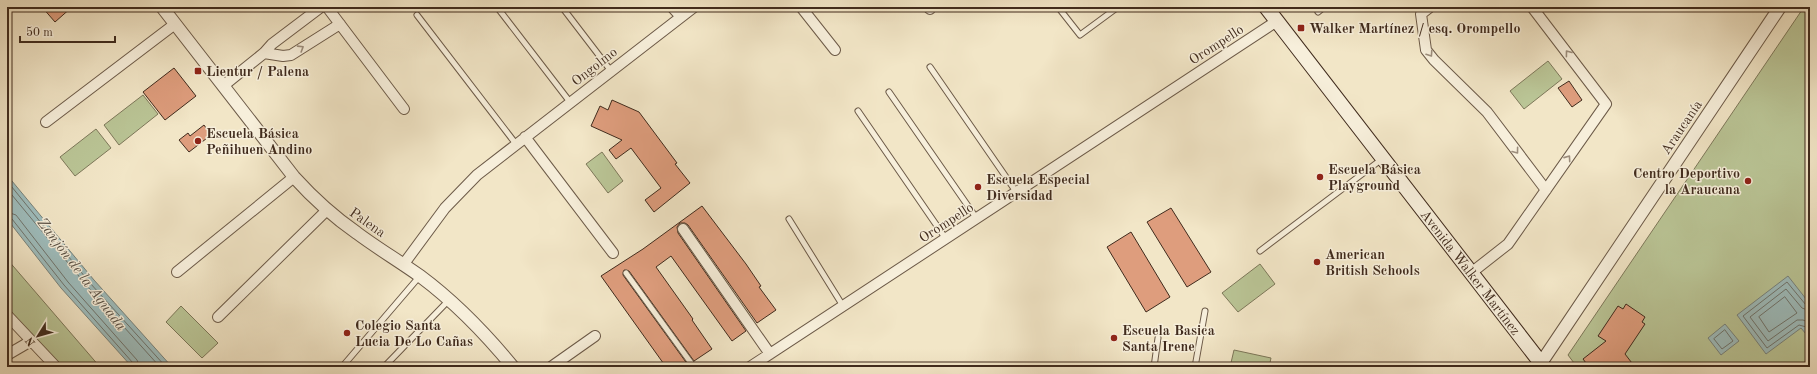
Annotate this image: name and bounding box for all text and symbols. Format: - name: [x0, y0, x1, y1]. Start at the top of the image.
- scale bar: [20, 18, 115, 44]
- street label: Orompello: [1187, 22, 1246, 68]
- place label: Walker Martínez / esq. Orompello: [1309, 22, 1520, 37]
- marker: Walker Martínez / esq. Orompello: [1296, 23, 1306, 33]
- text: 50 m: [26, 26, 53, 39]
- street label: Ongolmo: [569, 45, 620, 89]
- one-way arrow: [297, 46, 304, 53]
- one-way arrow: [1425, 50, 1433, 57]
- one-way arrow: [1565, 50, 1572, 57]
- place label: Lientur / Palena: [206, 65, 309, 80]
- marker: Lientur / Palena: [193, 66, 203, 76]
- street label: Araucanía: [1659, 98, 1705, 157]
- place label: Escuela Básica Peñihuen Andino: [206, 127, 312, 157]
- marker: Escuela Básica Peñihuen Andino: [193, 136, 203, 146]
- one-way arrow: [1511, 146, 1518, 153]
- one-way arrow: [1563, 155, 1571, 162]
- place label: Escuela Básica Playground: [1328, 163, 1421, 193]
- place label: Centro Deportivo la Araucana: [1633, 167, 1740, 197]
- marker: Escuela Básica Playground: [1315, 172, 1325, 182]
- place label: Escuela Especial Diversidad: [986, 173, 1090, 203]
- marker: Centro Deportivo la Araucana: [1743, 176, 1753, 186]
- marker: Escuela Especial Diversidad: [973, 182, 983, 192]
- street label: Orompello: [917, 200, 976, 246]
- street label: Palena: [347, 205, 388, 240]
- street label: Avenida Walker Martínez: [1417, 208, 1522, 338]
- water label: Zanjón de la Aguada: [34, 216, 128, 334]
- place label: American British Schools: [1325, 248, 1420, 278]
- marker: American British Schools: [1312, 257, 1322, 267]
- north arrow: [18, 316, 58, 356]
- place label: Colegio Santa Lucia De Lo Cañas: [355, 319, 473, 349]
- place label: Escuela Basica Santa Irene: [1122, 324, 1215, 354]
- marker: Colegio Santa Lucia De Lo Cañas: [342, 328, 352, 338]
- marker: Escuela Basica Santa Irene: [1109, 333, 1119, 343]
- text: N: [24, 334, 38, 348]

